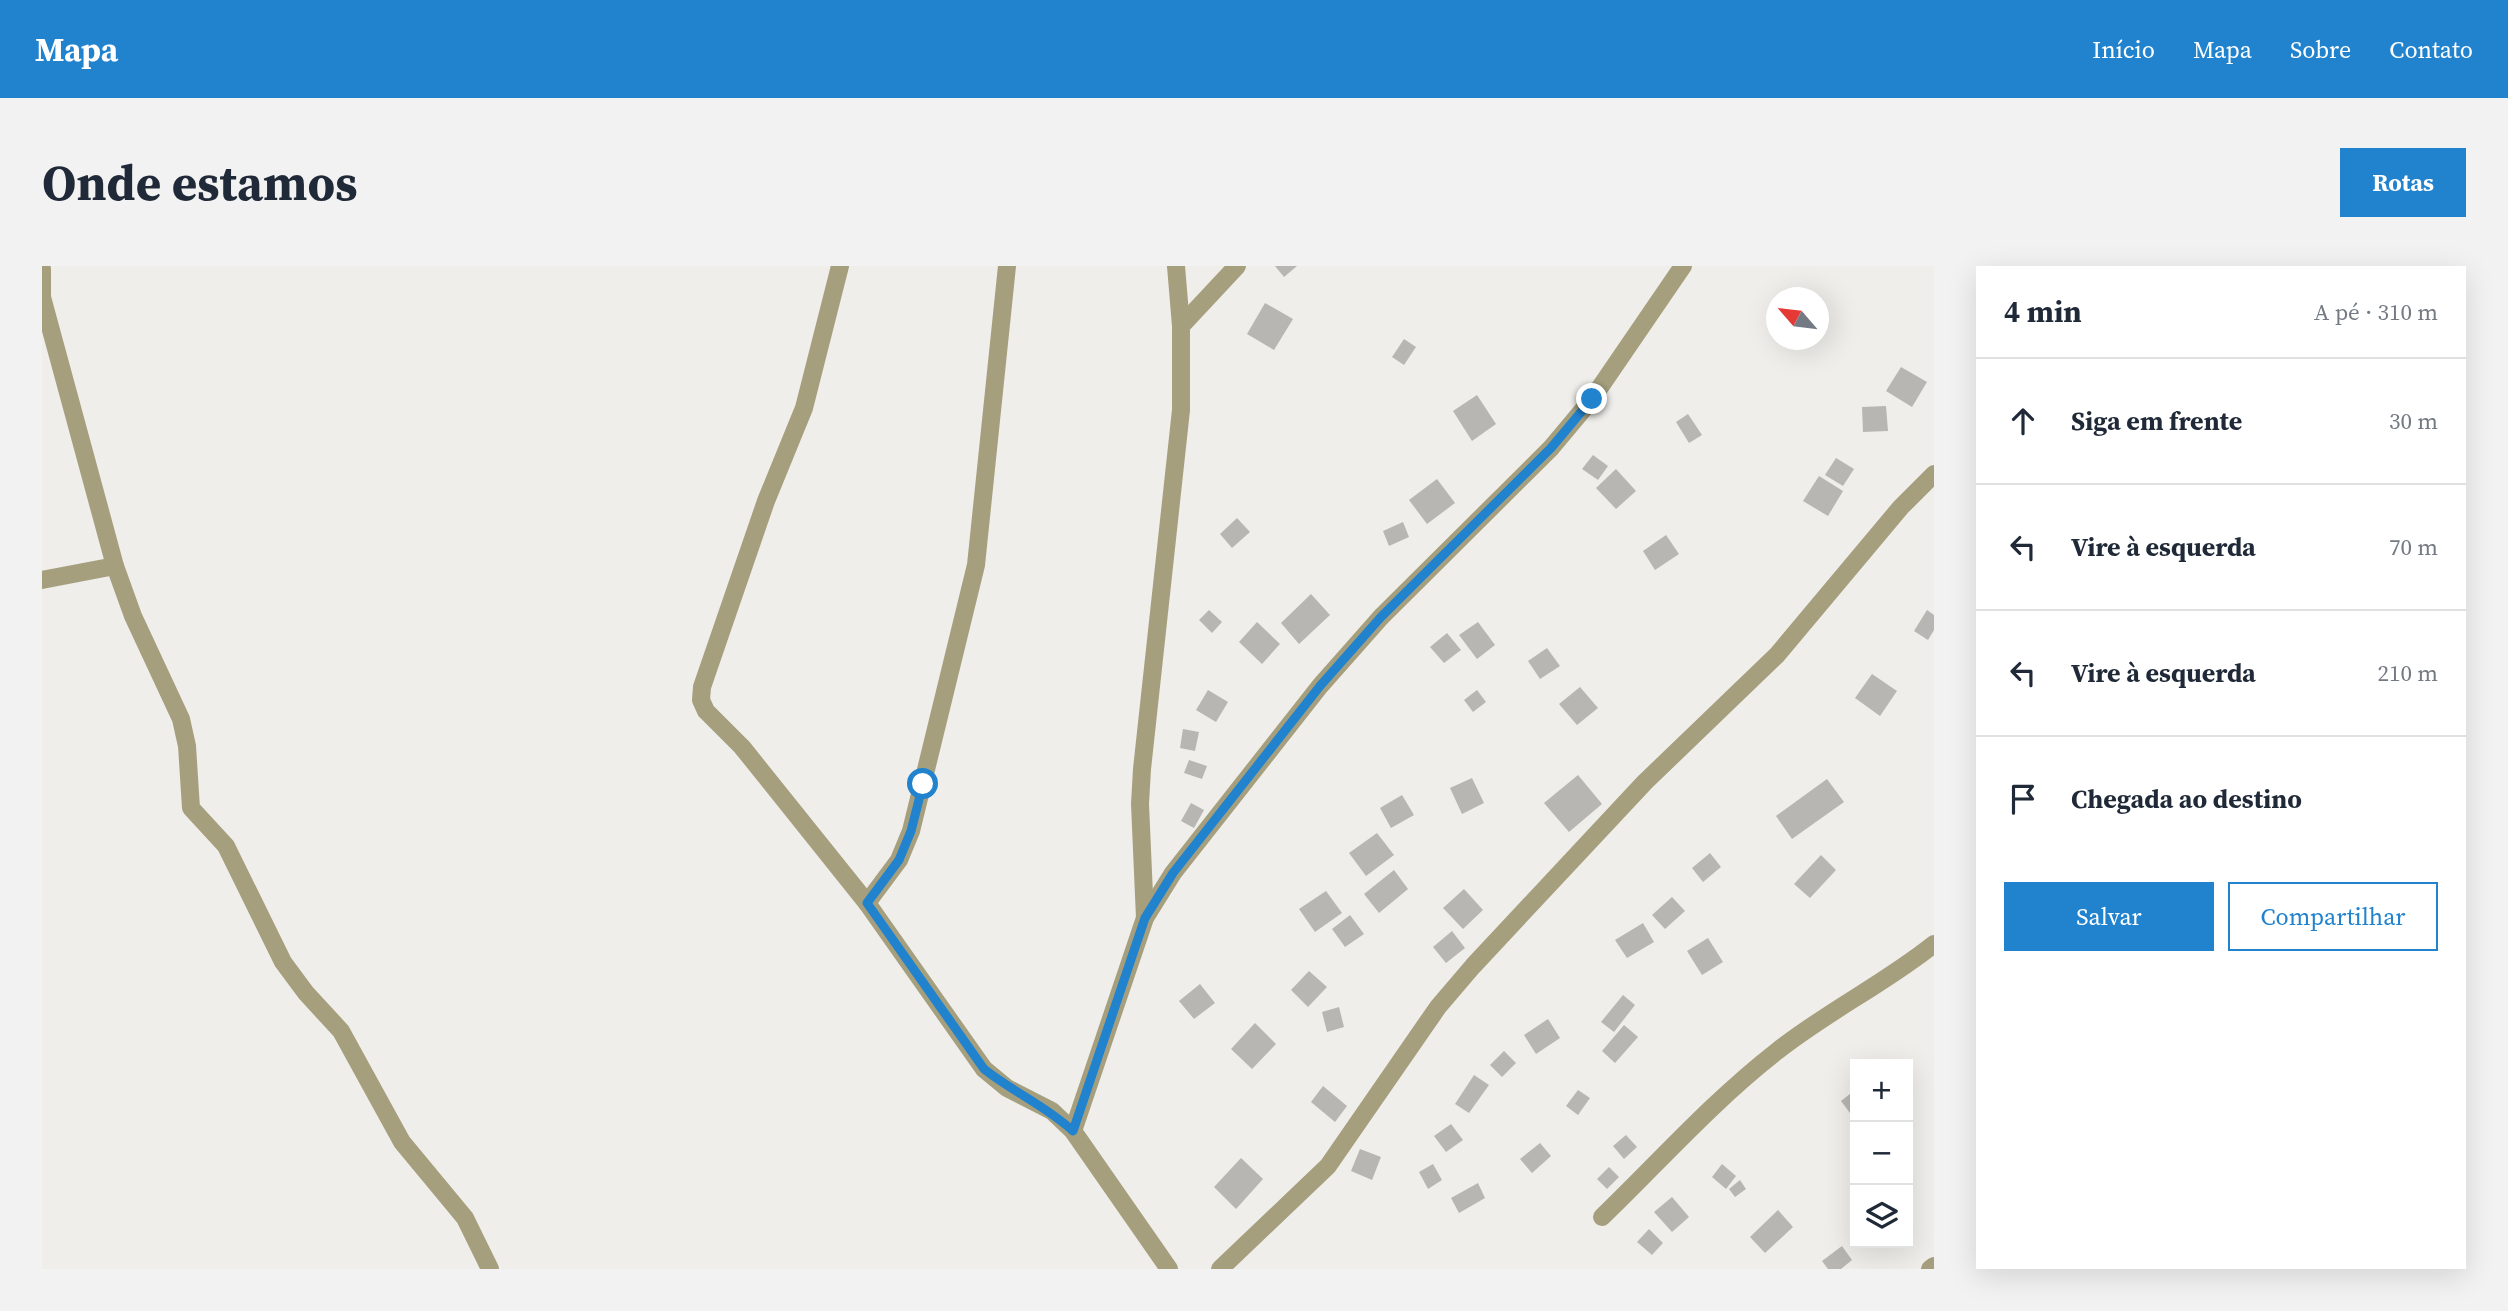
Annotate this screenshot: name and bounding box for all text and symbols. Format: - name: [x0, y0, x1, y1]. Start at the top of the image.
- text: Mapa: [35, 27, 118, 72]
- text: Início: [2092, 33, 2155, 66]
- text: Mapa: [2193, 33, 2252, 66]
- text: Sobre: [2290, 33, 2351, 66]
- text: Contato: [2389, 33, 2473, 66]
- button: Rotas: [2340, 148, 2466, 217]
- text: Onde estamos: [42, 149, 357, 216]
- north arrow: [1766, 287, 1829, 350]
- text: 4 min: [2004, 291, 2082, 332]
- text: A pé · 310 m: [2314, 296, 2438, 328]
- route end: [1576, 383, 1607, 414]
- icon: ahead: [2004, 402, 2042, 440]
- text: Siga em frente: [2071, 403, 2242, 439]
- text: 30 m: [2389, 405, 2438, 437]
- icon: left: [2004, 528, 2042, 566]
- text: Vire à esquerda: [2071, 529, 2256, 565]
- text: 70 m: [2389, 531, 2438, 563]
- icon: left: [2004, 654, 2042, 692]
- text: Vire à esquerda: [2071, 655, 2256, 691]
- text: 210 m: [2377, 657, 2438, 689]
- route start: [907, 768, 938, 799]
- icon: arrive: [2004, 780, 2042, 818]
- text: Chegada ao destino: [2071, 781, 2302, 817]
- button: Salvar: [2004, 882, 2214, 951]
- button: Compartilhar: [2228, 882, 2438, 951]
- map controls: [1850, 1059, 1913, 1248]
- button: +: [1850, 1059, 1913, 1122]
- button: −: [1850, 1122, 1913, 1185]
- button: layers: [1850, 1185, 1913, 1248]

